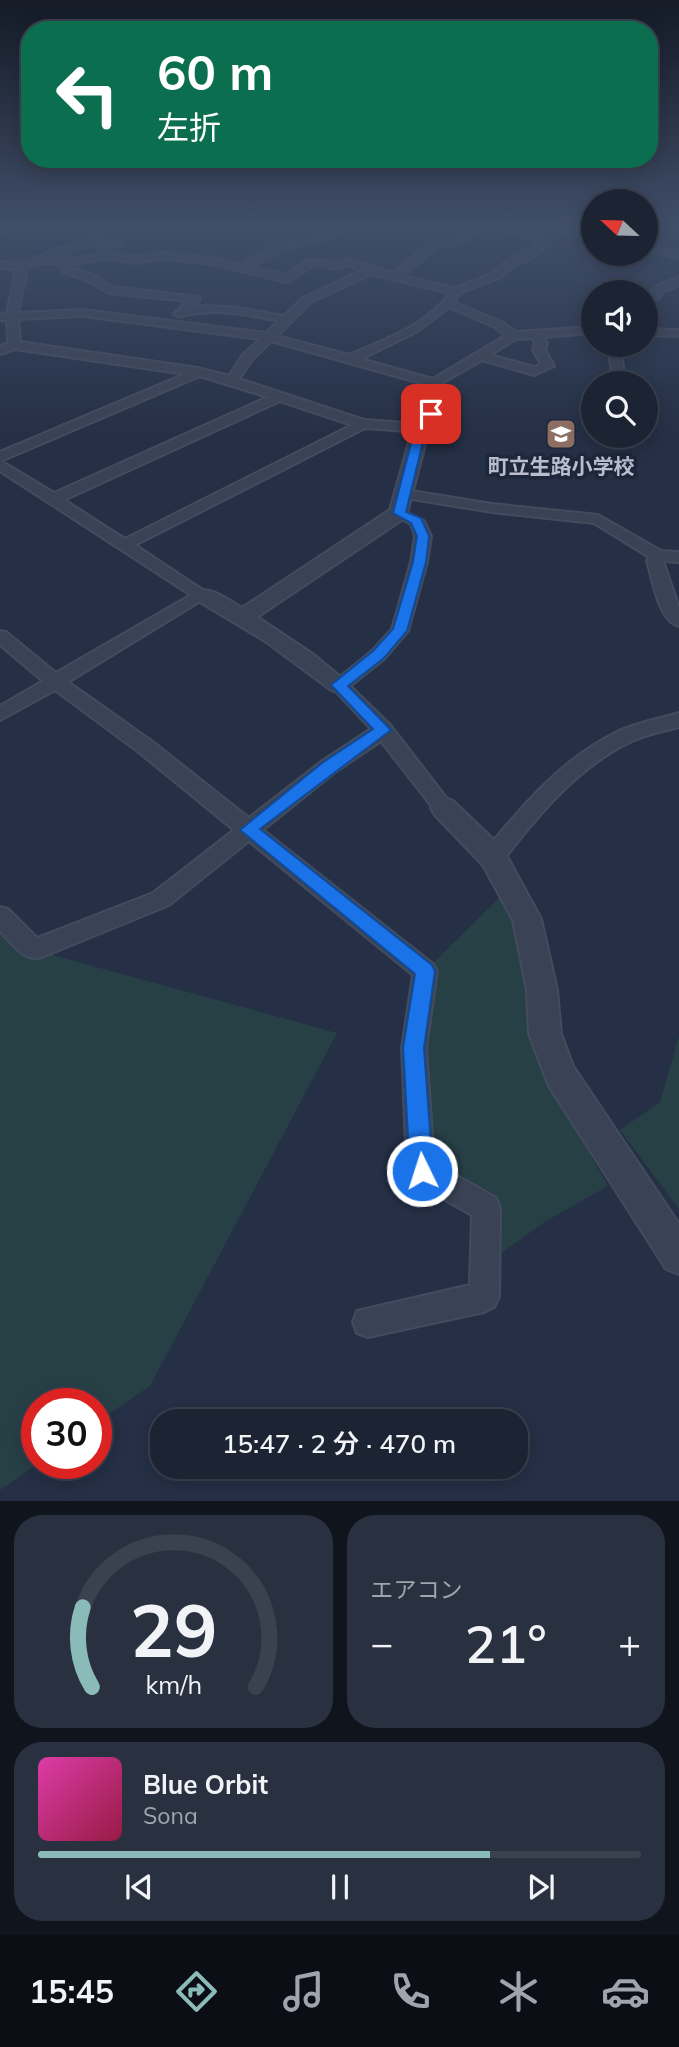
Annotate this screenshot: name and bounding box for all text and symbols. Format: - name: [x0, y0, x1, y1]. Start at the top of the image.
- text: 60 m: [157, 41, 273, 102]
- icon: left: [42, 49, 133, 140]
- text: 左折: [157, 107, 221, 147]
- north arrow: [581, 189, 658, 266]
- map controls: [581, 189, 658, 448]
- button: sound: [581, 280, 658, 357]
- button: search: [581, 371, 658, 448]
- pin: [401, 384, 461, 444]
- icon: arrive: [412, 395, 450, 433]
- school or university icon: 町立生路小学校: [544, 417, 578, 451]
- place label: 町立生路小学校: [488, 453, 635, 479]
- position arrow: [385, 1134, 459, 1208]
- speed limit sign: 30: [21, 1388, 112, 1479]
- text: 15:47 · 2 分 · 470 m: [222, 1427, 456, 1460]
- text: エアコン: [371, 1575, 463, 1604]
- text: 29: [130, 1585, 217, 1676]
- text: 21°: [465, 1611, 547, 1676]
- text: −: [371, 1619, 393, 1667]
- text: +: [618, 1619, 641, 1667]
- text: km/h: [145, 1669, 202, 1700]
- text: Blue Orbit: [143, 1768, 268, 1801]
- text: Sona: [143, 1801, 198, 1830]
- icon: previous: [120, 1868, 158, 1906]
- icon: pause: [321, 1868, 359, 1906]
- icon: next: [522, 1868, 560, 1906]
- icon: directions: [172, 1967, 221, 2016]
- icon: music: [279, 1967, 328, 2016]
- icon: phone: [386, 1967, 435, 2016]
- icon: climate: [494, 1967, 543, 2016]
- icon: car: [601, 1967, 650, 2016]
- text: 15:45: [29, 1971, 114, 2011]

